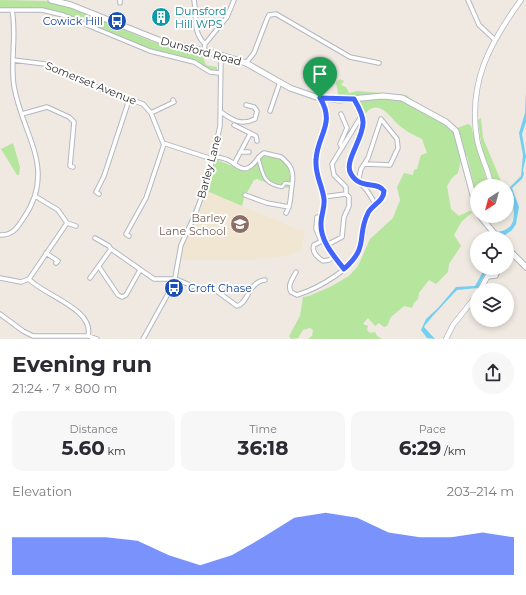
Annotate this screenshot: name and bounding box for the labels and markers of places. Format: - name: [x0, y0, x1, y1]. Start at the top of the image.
- place label: Dunsford Hill WPS: [175, 4, 227, 31]
- building icon: Dunsford Hill WPS: [150, 6, 172, 28]
- bus stop icon: Cowick Hill: [106, 10, 128, 32]
- place label: Cowick Hill: [43, 14, 103, 28]
- pin: [303, 57, 337, 98]
- place label: Barley Lane School: [159, 211, 226, 238]
- school or university icon: Barley Lane School: [229, 213, 251, 235]
- bus stop icon: Croft Chase: [163, 277, 185, 299]
- place label: Croft Chase: [188, 281, 252, 295]

